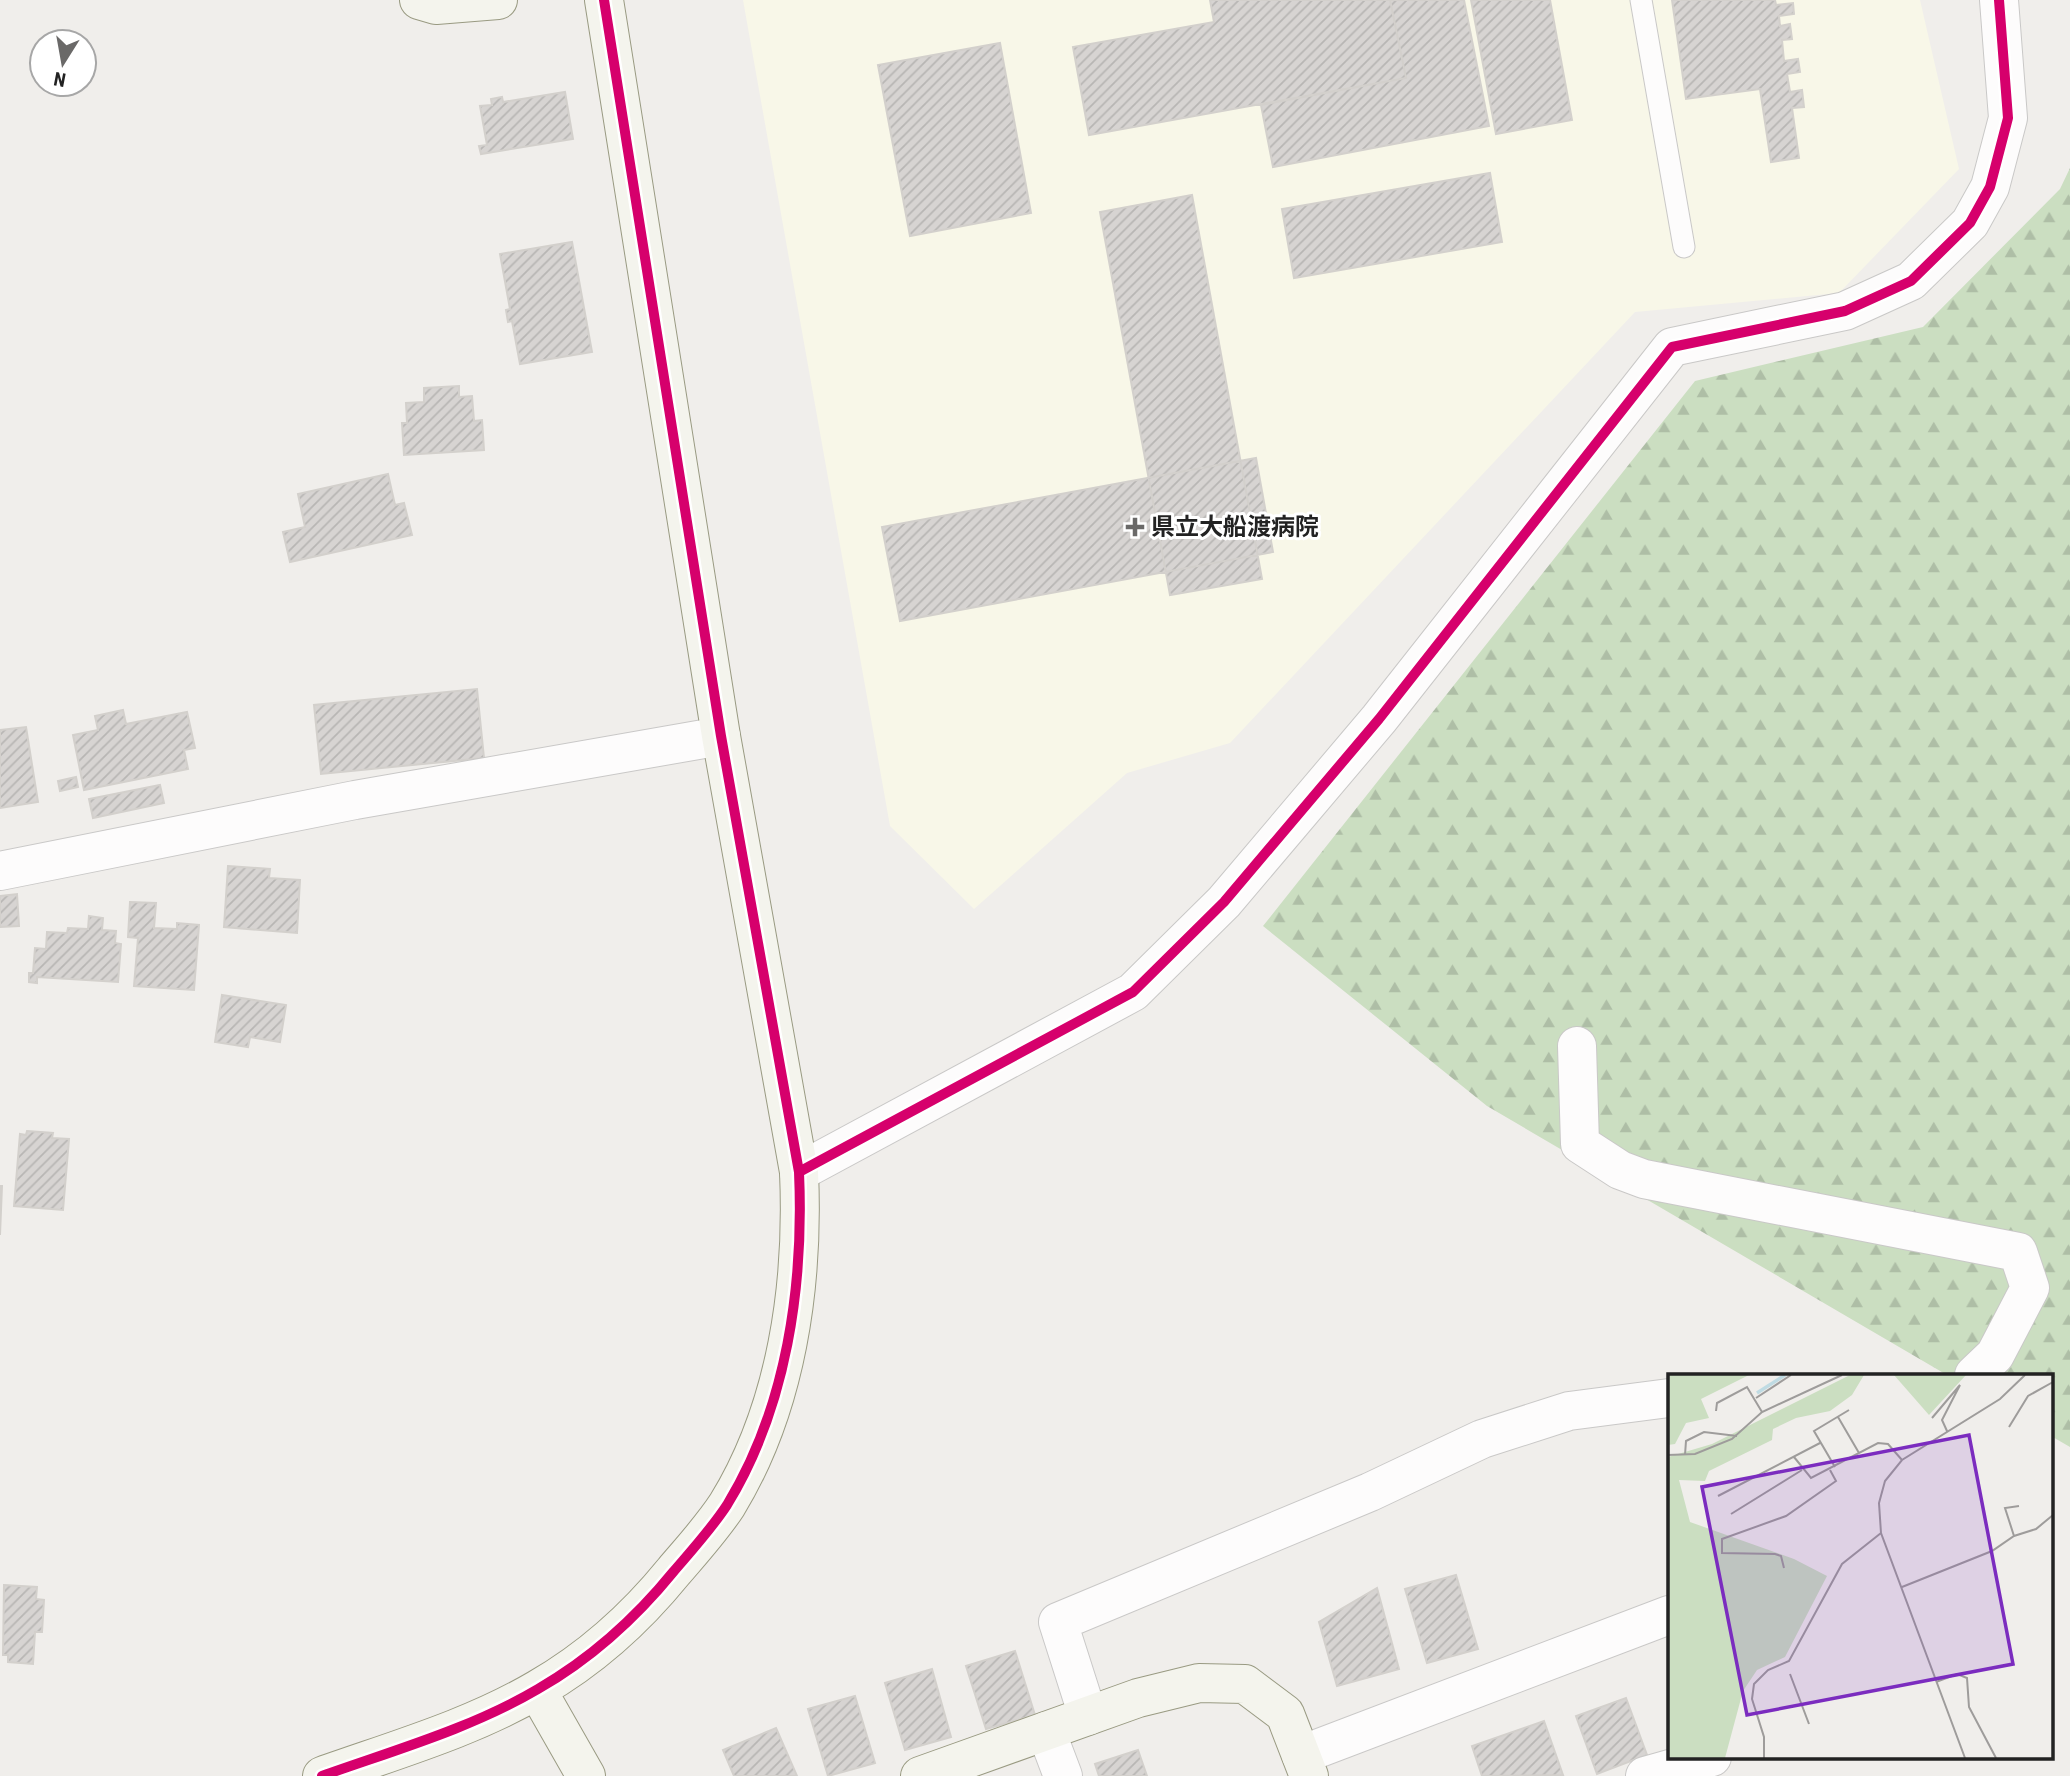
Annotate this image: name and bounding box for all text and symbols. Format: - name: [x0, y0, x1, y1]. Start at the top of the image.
- north arrow: [28, 28, 98, 98]
- text: N: [52, 67, 68, 92]
- place label: 県立大船渡病院: [1151, 513, 1319, 541]
- marker: 県立大船渡病院: [1125, 517, 1145, 537]
- inset map: [1668, 1374, 2052, 1758]

